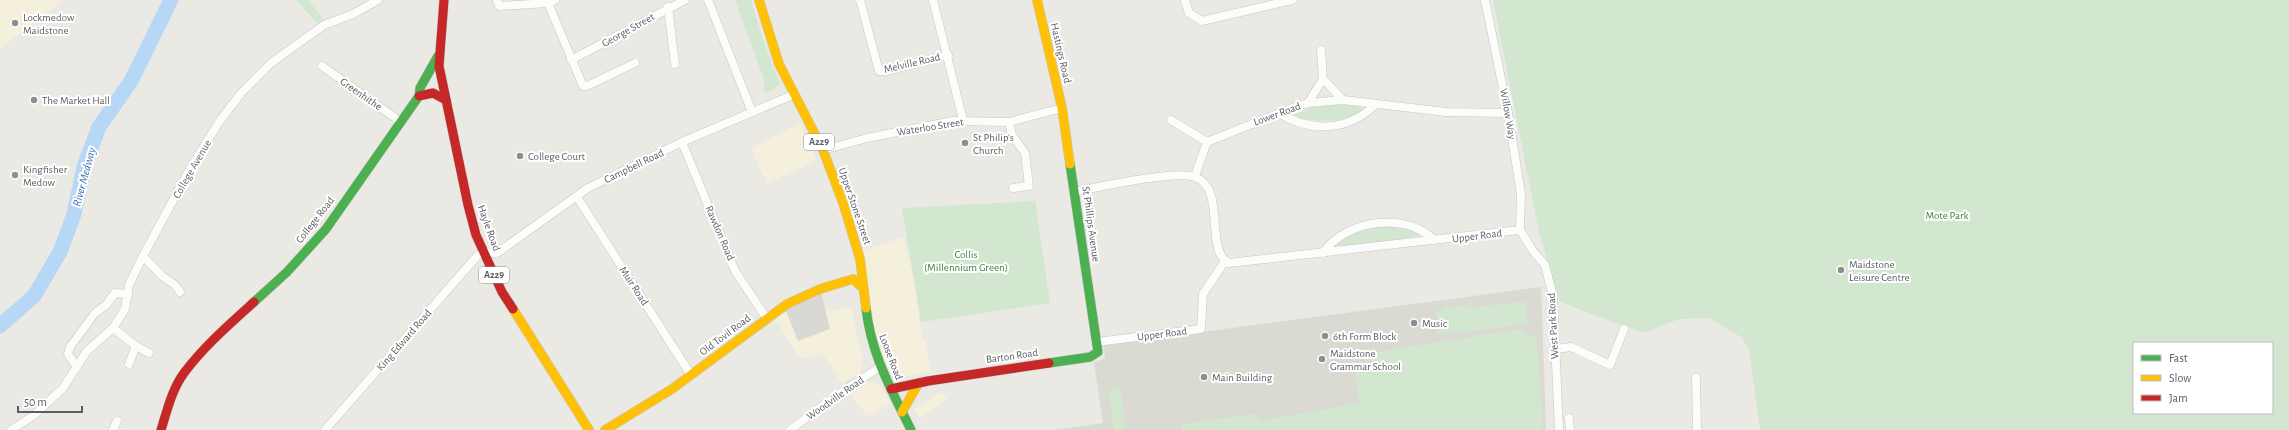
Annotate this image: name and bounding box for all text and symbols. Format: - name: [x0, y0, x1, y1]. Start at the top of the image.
- street label: George Street: [600, 11, 657, 49]
- place label: Lockmedow Maidstone: [23, 12, 75, 36]
- marker: Lockmedow Maidstone: [10, 18, 20, 28]
- street label: Hastings Road: [1049, 22, 1073, 84]
- street label: Melville Road: [883, 51, 942, 75]
- street label: Greenhithe: [338, 76, 384, 112]
- street label: Willow Way: [1498, 88, 1518, 140]
- marker: The Market Hall: [29, 95, 39, 105]
- place label: The Market Hall: [42, 95, 110, 106]
- street label: Lower Road: [1252, 100, 1302, 128]
- street label: Waterloo Street: [896, 116, 965, 138]
- place label: St Philip's Church: [973, 132, 1014, 156]
- road number: A229: [804, 134, 834, 150]
- street label: College Avenue: [171, 138, 213, 200]
- marker: St Philip's Church: [960, 138, 970, 148]
- water label: River Medway: [70, 146, 98, 208]
- street label: Campbell Road: [602, 147, 666, 185]
- marker: College Court: [515, 151, 525, 161]
- place label: College Court: [528, 151, 585, 162]
- place label: Kingfisher Medow: [23, 164, 68, 188]
- street label: Upper Stone Street: [837, 166, 873, 246]
- marker: Kingfisher Medow: [10, 170, 20, 180]
- street label: St Phillips Avenue: [1080, 185, 1102, 263]
- street label: College Road: [294, 195, 337, 245]
- street label: Hayle Road: [476, 203, 503, 253]
- street label: Rawdon Road: [704, 204, 737, 262]
- park label: Mote Park: [1925, 210, 1969, 221]
- street label: Upper Road: [1451, 227, 1503, 245]
- park label: Collis (Millennium Green): [924, 249, 1008, 273]
- place label: Maidstone Leisure Centre: [1849, 259, 1910, 283]
- street label: Muir Road: [617, 265, 651, 308]
- marker: Maidstone Leisure Centre: [1836, 265, 1846, 275]
- road number: A229: [479, 267, 509, 283]
- street label: West Park Road: [1546, 292, 1560, 359]
- street label: King Edward Road: [374, 307, 434, 373]
- street label: Old Tovil Road: [697, 312, 753, 358]
- marker: Music: [1409, 318, 1419, 328]
- place label: Music: [1422, 318, 1448, 329]
- street label: Upper Road: [1136, 325, 1188, 343]
- marker: 6th Form Block: [1320, 331, 1330, 341]
- place label: 6th Form Block: [1333, 331, 1396, 342]
- street label: Loose Road: [877, 333, 905, 382]
- legend: [2133, 342, 2273, 414]
- street label: Barton Road: [985, 347, 1039, 365]
- place label: Maidstone Grammar School: [1330, 348, 1401, 372]
- text: Fast: [2169, 352, 2188, 364]
- marker: Maidstone Grammar School: [1317, 354, 1327, 364]
- marker: Main Building: [1199, 372, 1209, 382]
- place label: Main Building: [1212, 372, 1273, 383]
- text: Slow: [2169, 372, 2191, 384]
- street label: Woodville Road: [804, 374, 866, 422]
- scale bar: [18, 388, 82, 414]
- text: Jam: [2169, 392, 2188, 404]
- text: 50 m: [24, 396, 47, 408]

